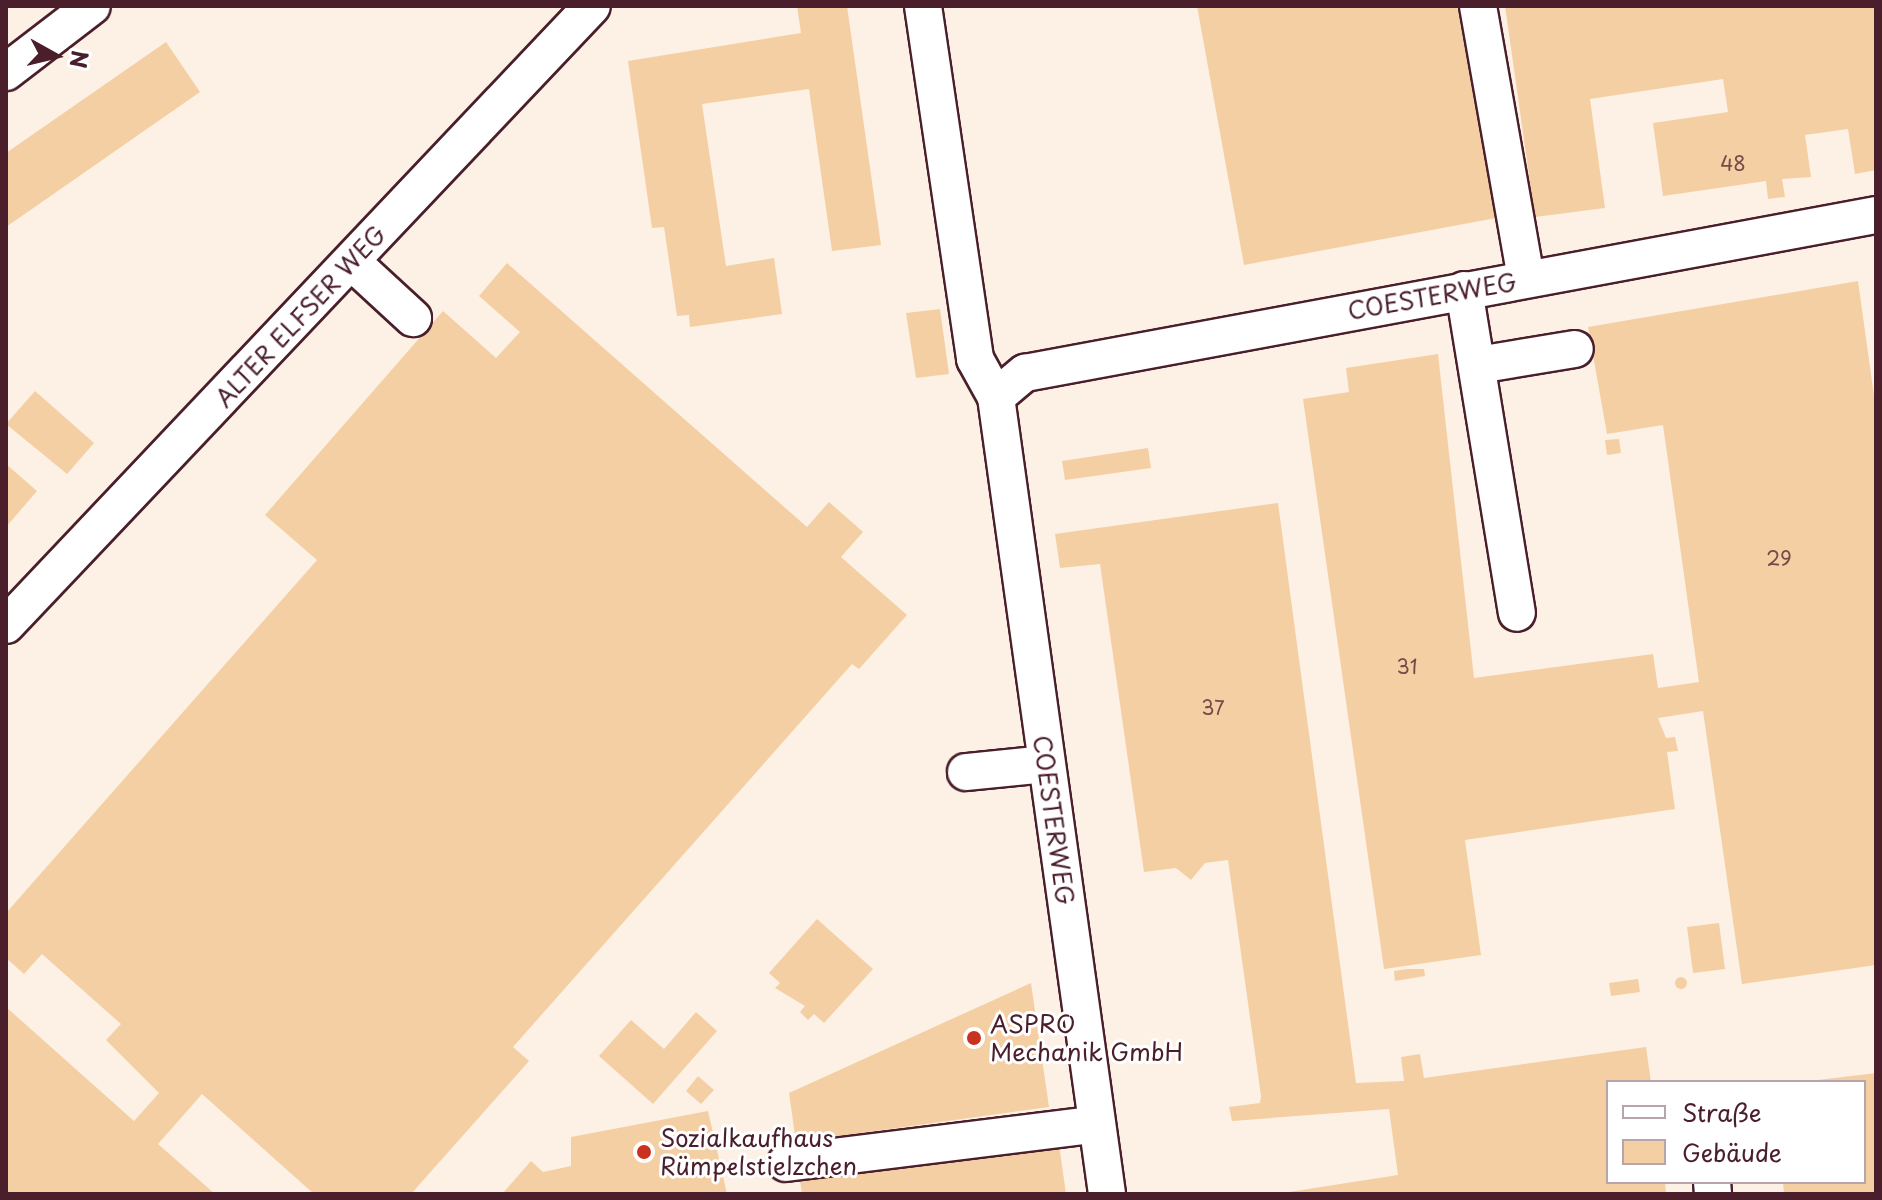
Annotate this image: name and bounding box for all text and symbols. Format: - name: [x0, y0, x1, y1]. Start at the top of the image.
- north arrow: [16, 16, 96, 96]
- text: N: [63, 48, 98, 70]
- house number: 48: [1720, 151, 1746, 175]
- street label: ALTER ELFSER WEG: [207, 218, 393, 414]
- street label: COESTERWEG: [1345, 267, 1519, 325]
- house number: 29: [1766, 546, 1792, 570]
- house number: 31: [1397, 654, 1417, 678]
- house number: 37: [1201, 695, 1225, 719]
- street label: COESTERWEG: [1028, 733, 1080, 907]
- place label: ASPRO Mechanik GmbH: [990, 1010, 1183, 1066]
- marker: ASPRO Mechanik GmbH: [965, 1029, 983, 1047]
- legend: [1606, 1080, 1866, 1184]
- text: Straße: [1682, 1094, 1761, 1130]
- place label: Sozialkaufhaus Rümpelstielzchen: [660, 1124, 857, 1180]
- text: Gebäude: [1682, 1134, 1782, 1170]
- marker: Sozialkaufhaus Rümpelstielzchen: [635, 1143, 653, 1161]

